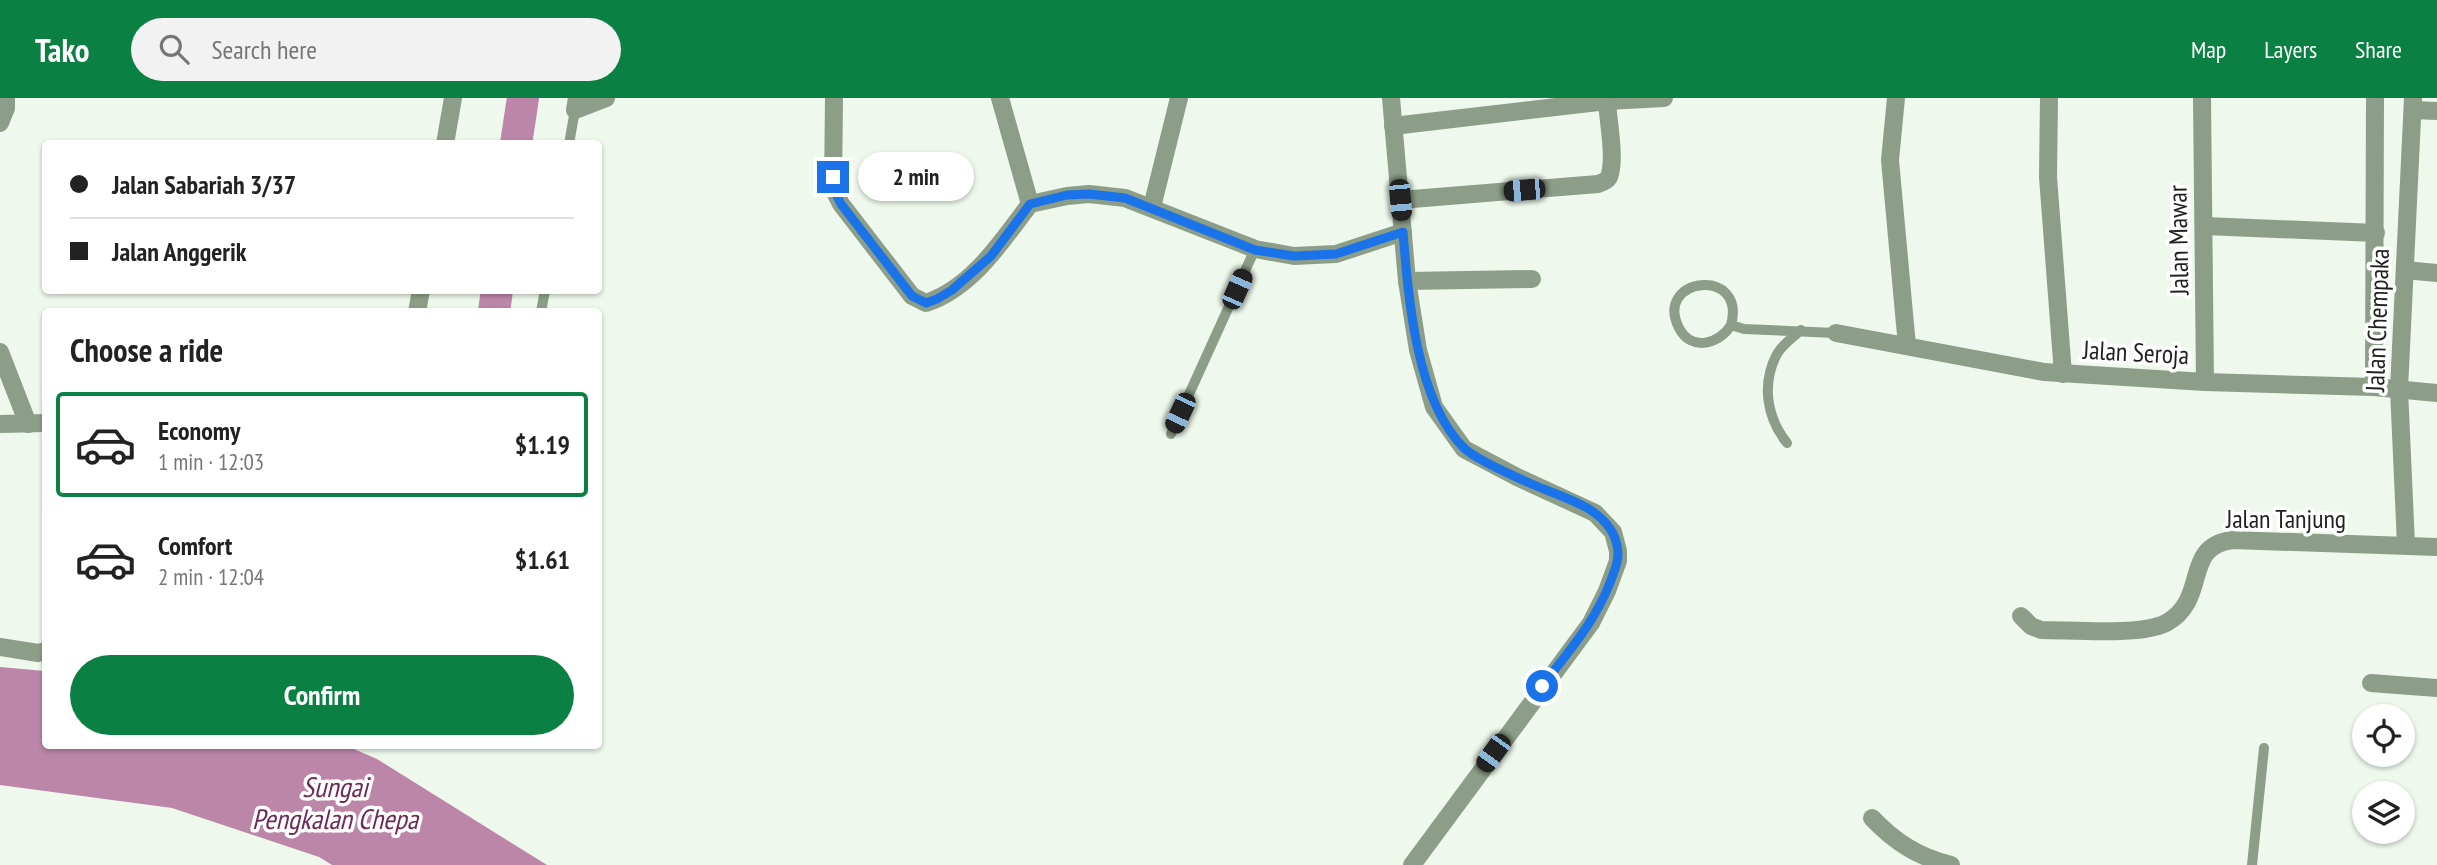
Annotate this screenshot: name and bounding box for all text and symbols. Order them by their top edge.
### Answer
search box [131,18,621,81]
text: Tako [35,28,89,71]
icon: search [155,30,193,68]
text: Search here [211,33,317,66]
text: Map [2191,34,2226,65]
text: Layers [2264,34,2317,65]
text: Share [2355,34,2402,65]
callout: 2 min [858,153,973,202]
route end [817,161,849,193]
text: 2 min [893,162,939,191]
text: Jalan Sabariah 3/37 [112,168,296,201]
car [1388,178,1413,222]
car [1503,178,1546,202]
street label: Jalan Mawar [2161,185,2195,296]
text: Jalan Anggerik [112,235,246,268]
street label: Jalan Chempaka [2358,248,2396,393]
car [1219,266,1256,312]
text: Choose a ride [70,329,223,371]
street label: Jalan Seroja [2081,333,2190,371]
car [1162,390,1199,436]
icon: car [74,413,137,476]
text: Economy [158,414,240,447]
text: $1.19 [515,428,570,461]
text: 1 min · 12:03 [158,447,264,476]
street label: Jalan Tanjung [2225,502,2346,535]
icon: car [74,528,137,591]
text: Comfort [158,529,232,562]
text: $1.61 [515,543,570,576]
text: 2 min · 12:04 [158,562,264,591]
button: Confirm [70,655,574,735]
route start [1526,670,1558,702]
map controls [2352,704,2415,844]
button: locate [2352,704,2415,767]
car [1473,730,1514,776]
water label: Sungai Pengkalan Chepa [252,768,420,837]
button: layers [2352,781,2415,844]

